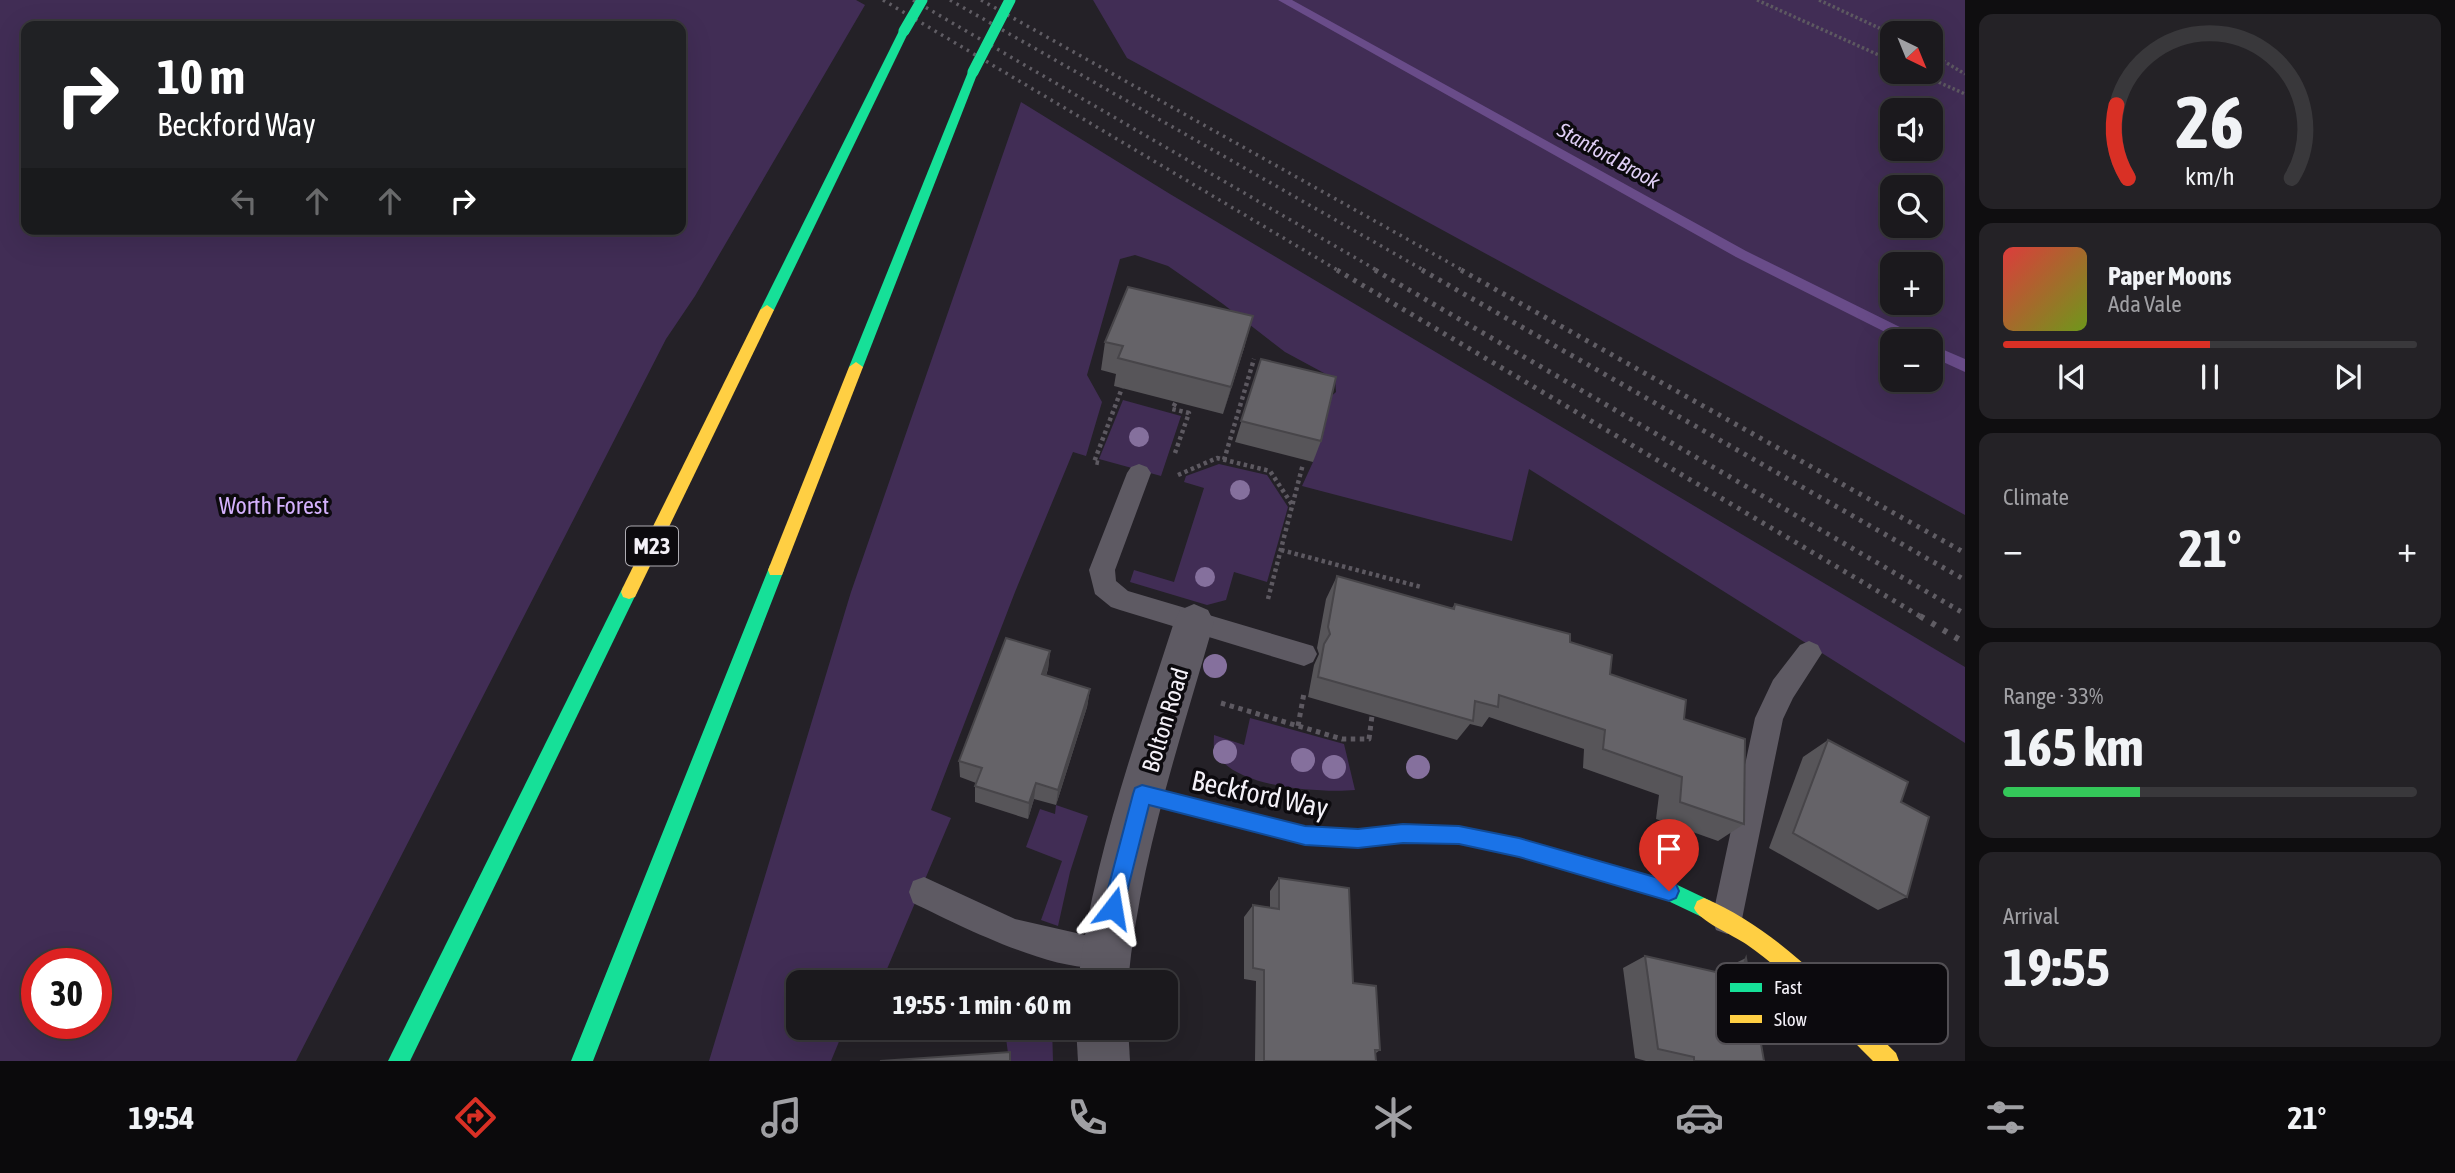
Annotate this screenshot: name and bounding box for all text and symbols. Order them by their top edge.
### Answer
north arrow [1880,21,1942,84]
map controls [1880,21,1943,392]
text: 10 m [157,48,245,104]
icon: right [42,49,133,140]
text: 26 [2176,80,2244,163]
button: sound [1880,98,1943,161]
text: Beckford Way [157,106,316,143]
water label: Stanford Brook [1553,117,1665,193]
text: km/h [2185,162,2235,190]
button: search [1880,175,1943,238]
icon: left [225,182,263,220]
icon: ahead [298,182,336,220]
icon: ahead [371,182,409,220]
icon: right [444,182,482,220]
button: + [1880,252,1943,315]
text: Paper Moons [2108,261,2231,291]
text: Ada Vale [2108,291,2182,317]
button: − [1880,329,1943,392]
icon: previous [2053,358,2091,396]
icon: pause [2191,358,2229,396]
icon: next [2329,358,2367,396]
text: Climate [2003,484,2069,510]
park label: Worth Forest [219,492,329,519]
text: 21° [2178,518,2242,578]
road number: M23 [626,526,678,566]
text: − [2003,527,2023,570]
text: + [2397,527,2417,570]
street label: Bolton Road [1136,665,1194,775]
text: Range · 33% [2003,683,2103,709]
text: 165 km [2003,717,2144,777]
street label: Beckford Way [1189,764,1331,824]
pin [1639,819,1699,891]
icon: arrive [1650,830,1688,868]
position arrow [1076,871,1150,945]
text: Arrival [2003,903,2059,929]
text: 19:55 [2003,937,2110,997]
speed limit sign: 30 [21,948,112,1039]
legend [1716,963,1948,1044]
text: Fast [1774,976,1802,998]
text: 19:55 · 1 min · 60 m [893,990,1071,1020]
text: Slow [1774,1008,1808,1030]
icon: directions [451,1093,500,1142]
icon: music [757,1093,806,1142]
icon: phone [1063,1093,1112,1142]
icon: climate [1369,1093,1418,1142]
icon: car [1675,1093,1724,1142]
icon: filters [1981,1093,2030,1142]
text: 19:54 [129,1099,194,1136]
text: 21° [2287,1099,2326,1136]

